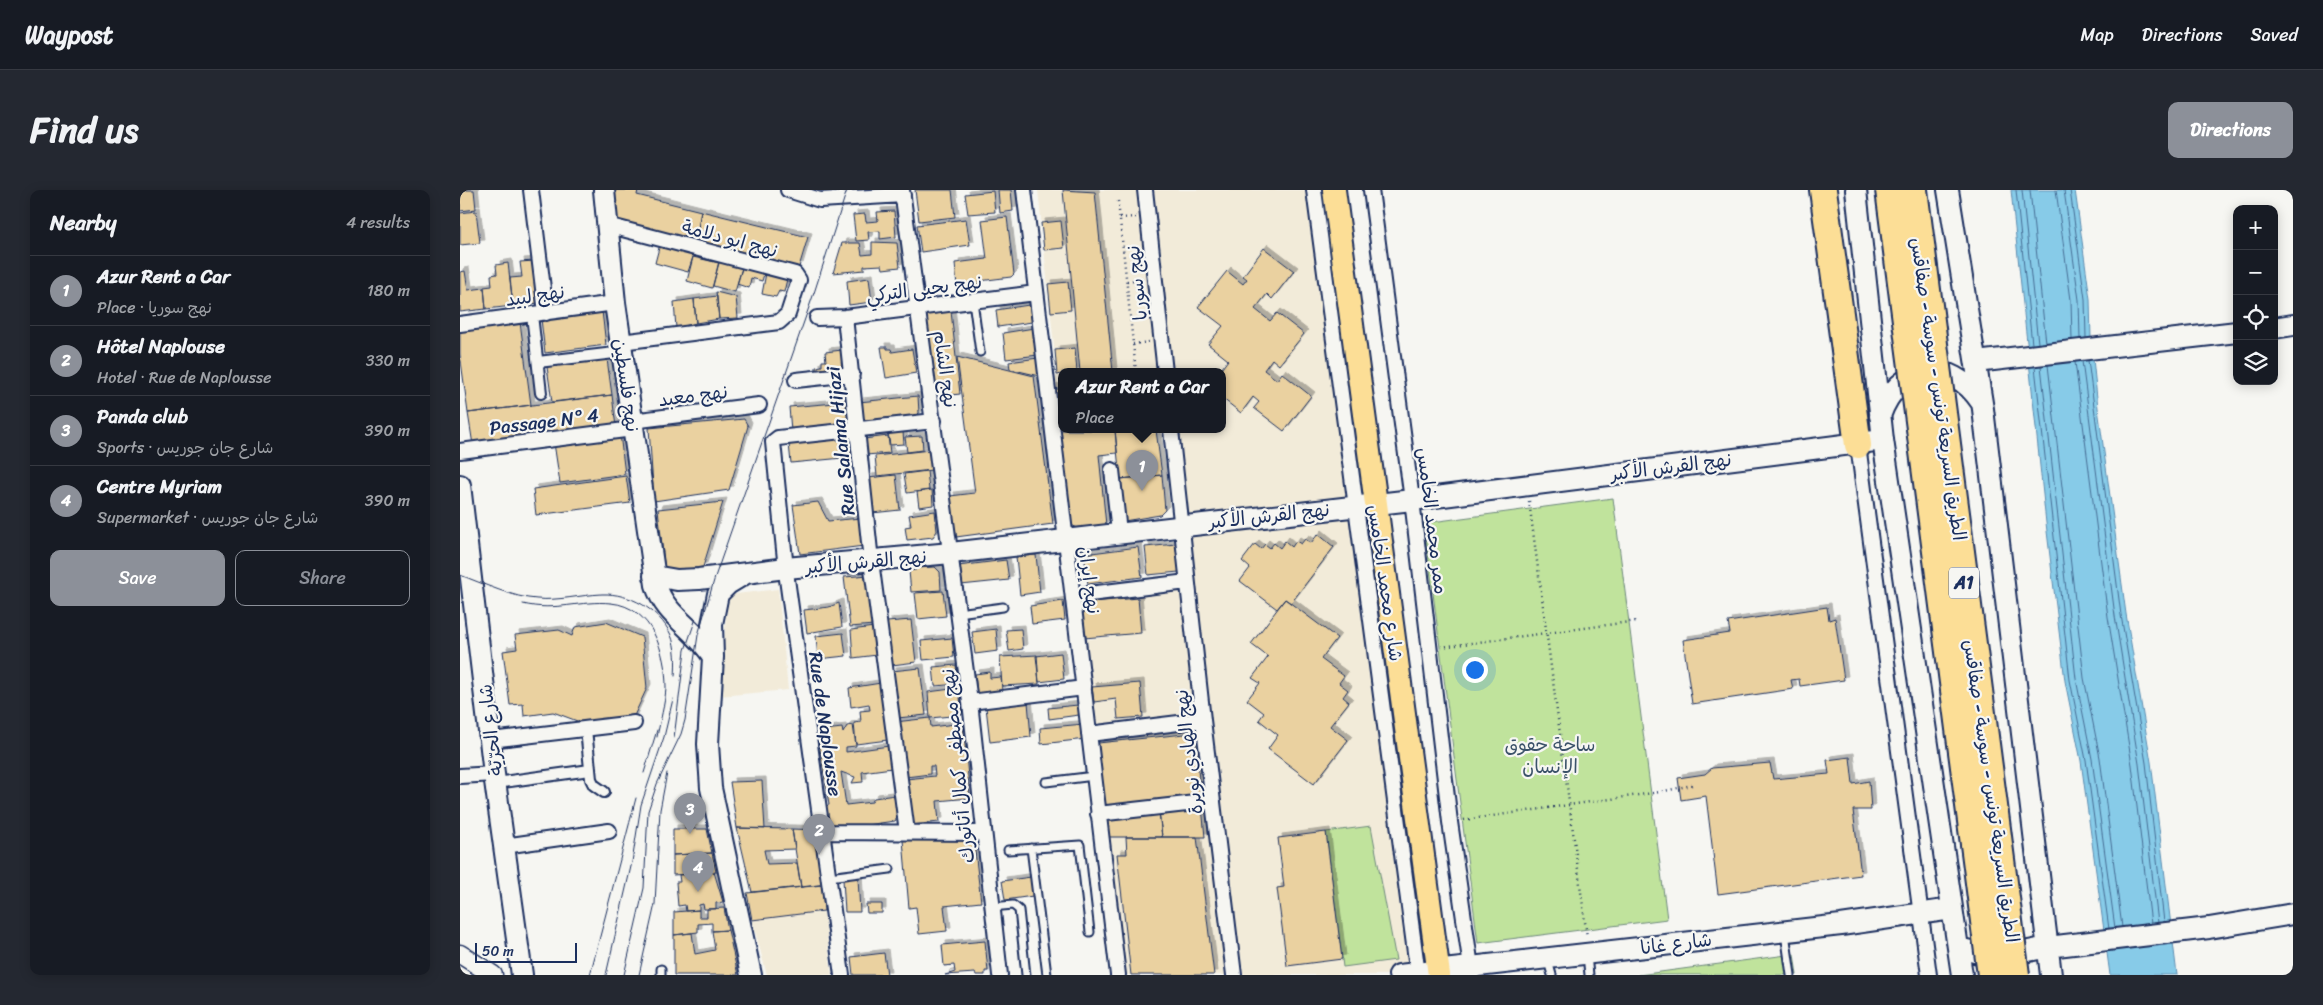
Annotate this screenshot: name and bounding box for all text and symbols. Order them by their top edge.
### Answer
text: Waypost [25,14,113,56]
text: Map [2081,19,2114,51]
text: Directions [2142,19,2223,51]
text: Saved [2251,19,2298,51]
text: Find us [30,99,138,161]
button: Directions [2168,102,2293,158]
text: Nearby [50,204,116,242]
map controls [2233,205,2278,385]
button: + [2233,205,2278,250]
text: 4 results [346,208,410,237]
street label: نهج ابو دلامة [678,210,782,267]
street label: الطريق السريعة تونس - سوسة - صفاقس [1901,235,1976,543]
street label: نهج سوريا [1116,244,1157,322]
button: − [2233,250,2278,295]
text: Azur Rent a Car [97,260,230,293]
street label: نهج يحيى التركي [864,265,984,312]
street label: نهج لبيد [503,275,567,316]
text: 1 [63,276,69,305]
text: 180 m [367,276,410,305]
text: Place · نهج سوريا [97,293,212,322]
button: locate [2233,295,2278,340]
street label: نهج الشام [924,328,967,410]
text: Hôtel Naplouse [97,330,225,363]
street label: نهج فلسطين [604,336,649,434]
button: layers [2233,340,2278,385]
text: 2 [61,346,71,375]
text: 330 m [366,346,410,375]
text: Hotel · Rue de Naplousse [97,363,272,392]
street label: Rue Salama Hijazi [816,364,865,517]
popup [1058,368,1226,433]
text: Azur Rent a Car [1076,370,1208,403]
street label: نهج معبد [656,375,730,416]
street label: Passage N° 4 [488,398,601,445]
text: Panda club [97,400,188,433]
text: Place [1076,403,1114,432]
text: 3 [62,416,70,445]
text: 390 m [365,416,410,445]
text: Sports · شارع جان جوريس [97,433,274,462]
street label: نهج القرش الأكبر [1607,443,1734,491]
street label: ممر محمد الخامس [1407,446,1458,596]
pin: 1 [1126,450,1158,491]
text: Centre Myriam [97,470,222,503]
text: 4 [61,486,71,515]
text: 390 m [365,486,410,515]
street label: نهج القرش الأكبر [1205,493,1331,538]
text: Supermarket · شارع جان جوريس [97,503,318,532]
street label: شارع محمد الخامس [1358,503,1413,664]
street label: نهج القرش الأكبر [802,540,928,583]
street label: نهج إيران [1068,544,1111,616]
button: Save [50,550,225,606]
button: Share [235,550,410,606]
road number: A1 [1949,568,1979,598]
street label: الطريق السريعة تونس - سوسة - صفاقس [1954,637,2029,945]
street label: Rue de Naplousse [799,650,852,799]
your location [1462,657,1488,683]
street label: نهج مصطفى كمال أتاتورك [931,667,984,865]
street label: شارع الحرّيّة [468,682,513,778]
street label: نهج الهادي نويرة [1164,687,1213,816]
park label: ساحة حقوق الإنسان [1505,728,1595,783]
pin: 3 [674,793,706,834]
pin: 2 [803,814,835,855]
pin: 4 [682,851,714,892]
street label: شارع غانا [1638,923,1714,964]
text: 50 m [482,939,514,964]
scale bar [475,940,578,963]

